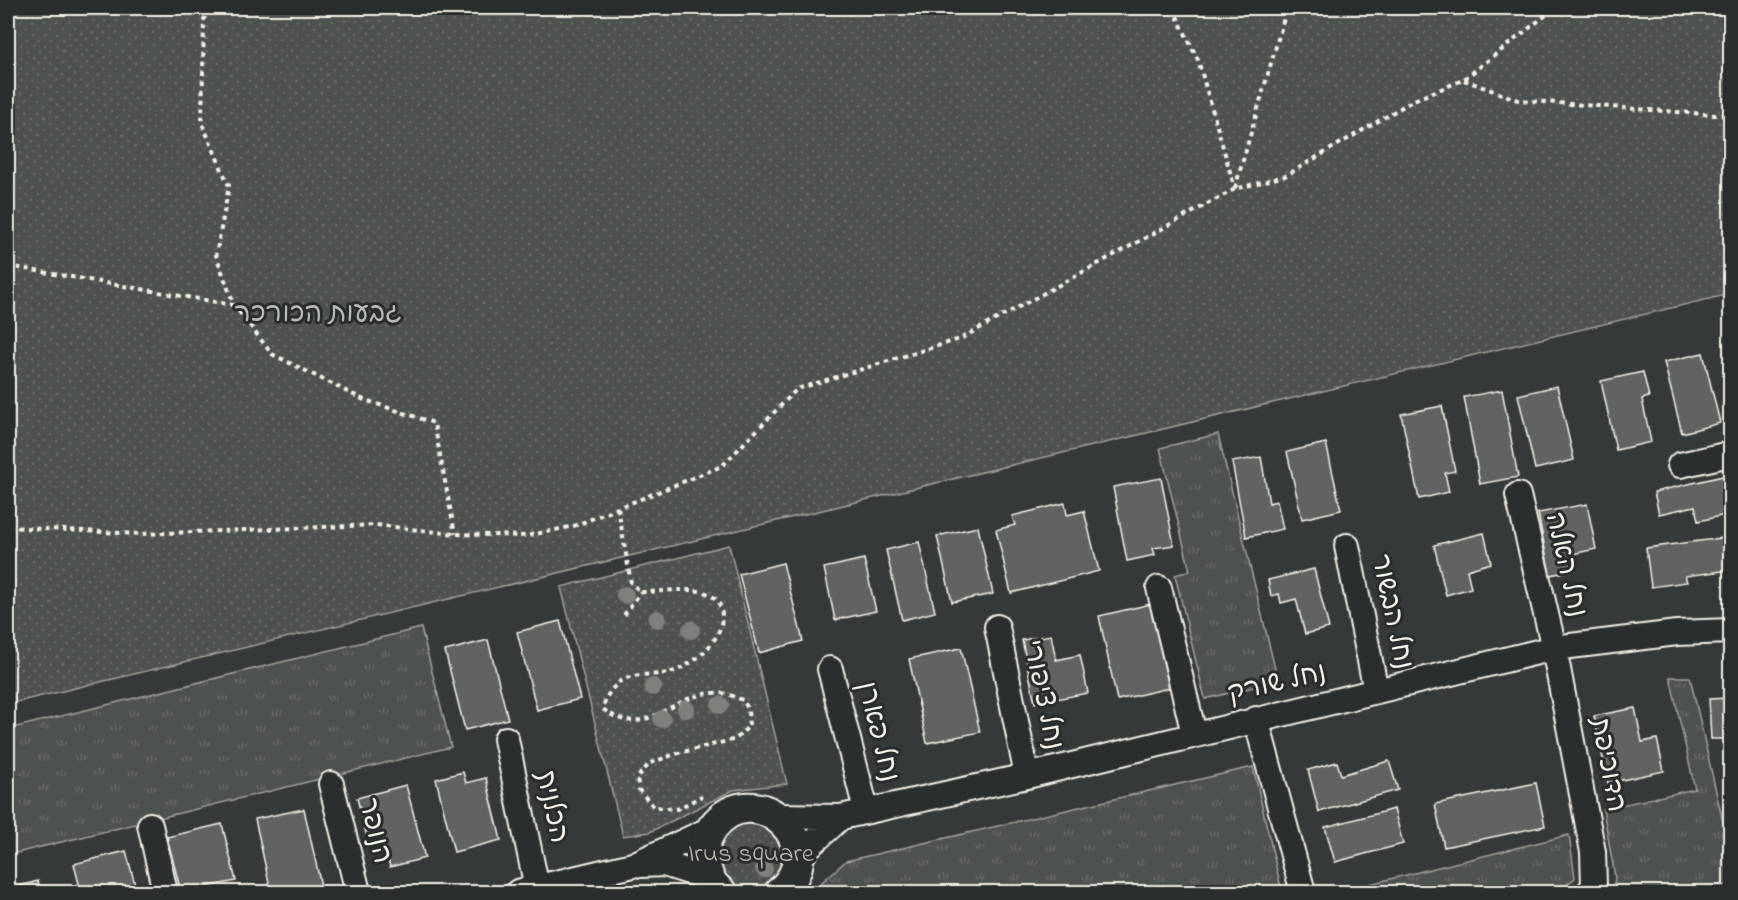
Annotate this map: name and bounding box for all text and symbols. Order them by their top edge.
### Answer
park label: גבעות הכורכר [234,295,402,334]
street label: נחל האלה [1534,509,1596,621]
street label: נחל הבשור [1360,551,1422,673]
street label: נחל ציפורי [1011,636,1073,754]
street label: נחל שורק [1224,654,1330,714]
street label: נחל פארן [846,678,908,786]
street label: הדוכיפת [1578,712,1635,816]
street label: הכלנית [524,767,578,847]
street label: הנופר [347,794,401,868]
park label: Irus square [688,835,815,874]

